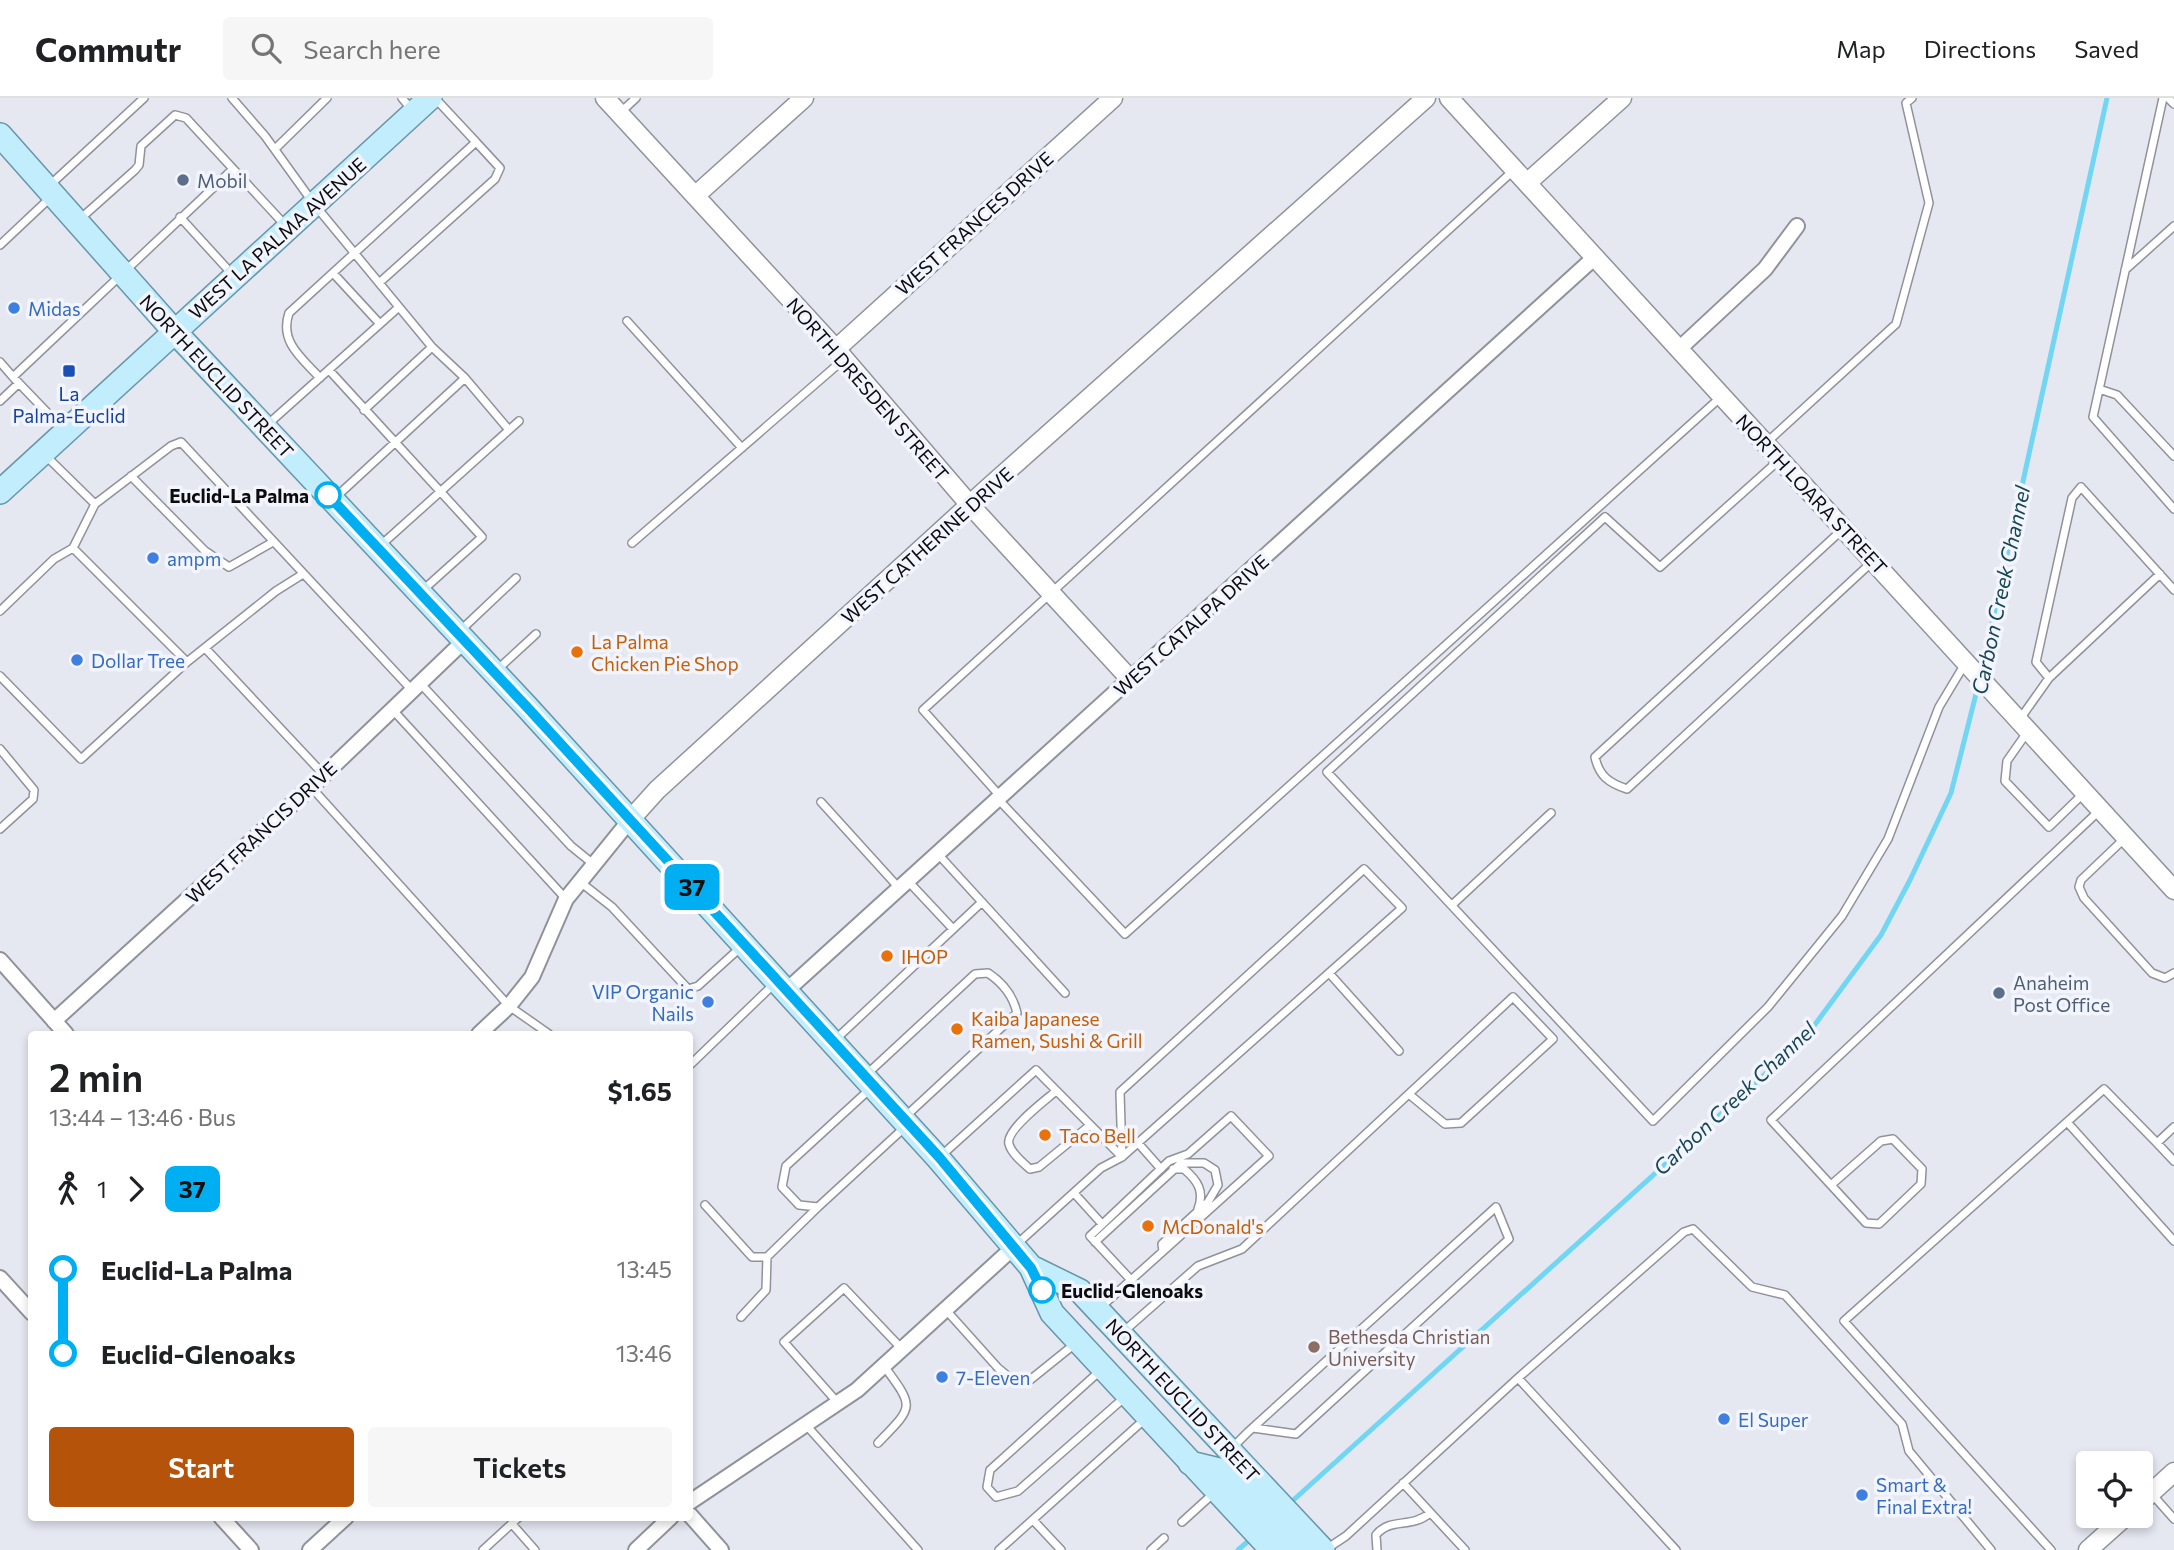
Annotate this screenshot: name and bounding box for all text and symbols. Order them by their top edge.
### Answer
search box [223,17,713,80]
text: Commutr [35,28,181,69]
icon: search [247,29,285,67]
text: Search here [303,33,441,64]
text: Map [1836,34,1886,63]
text: Directions [1924,34,2036,63]
text: Saved [2074,34,2139,63]
street label: WEST FRANCES DRIVE [891,146,1057,300]
street label: WEST LA PALMA AVENUE [184,152,370,324]
place label: Mobil [197,169,247,192]
marker: Mobil [175,172,191,188]
street label: NORTH EUCLID STREET [135,290,299,462]
street label: NORTH DRESDEN STREET [782,293,954,485]
place label: Midas [28,297,81,320]
marker: Midas [6,300,22,316]
marker: La Palma-Euclid [61,363,77,379]
place label: La Palma-Euclid [12,382,126,427]
street label: NORTH LOARA STREET [1732,409,1892,579]
street label: WEST CATHERINE DRIVE [836,462,1018,628]
marker: Euclid-La Palma [315,482,341,508]
water label: Carbon Creek Channel [1966,483,2034,697]
place label: Euclid-La Palma [169,484,309,507]
place label: ampm [167,547,221,570]
street label: WEST CATALPA DRIVE [1109,549,1273,701]
marker: ampm [145,550,161,566]
place label: La Palma Chicken Pie Shop [591,630,739,675]
marker: La Palma Chicken Pie Shop [569,644,585,660]
place label: Dollar Tree [91,649,185,672]
marker: Dollar Tree [69,652,85,668]
street label: WEST FRANCIS DRIVE [181,756,341,908]
line badge: 37 [660,864,724,910]
text: 37 [679,872,705,901]
place label: IHOP [901,945,948,968]
marker: IHOP [879,948,895,964]
place label: Anaheim Post Office [2013,971,2110,1016]
place label: VIP Organic Nails [592,980,694,1025]
marker: Anaheim Post Office [1991,985,2007,1001]
marker: VIP Organic Nails [700,994,716,1010]
place label: Kaiba Japanese Ramen, Sushi & Grill [971,1007,1143,1052]
water label: Carbon Creek Channel [1648,1016,1821,1180]
marker: Kaiba Japanese Ramen, Sushi & Grill [949,1021,965,1037]
text: 2 min [49,1053,143,1100]
text: $1.65 [608,1075,672,1106]
text: 13:44 – 13:46 · Bus [49,1103,236,1131]
place label: Taco Bell [1059,1124,1136,1147]
marker: Taco Bell [1037,1127,1053,1143]
icon: walk [49,1170,87,1208]
icon: forward [117,1170,155,1208]
text: 37 [179,1174,206,1203]
text: 1 [97,1175,107,1203]
place label: McDonald's [1162,1215,1264,1238]
marker: McDonald's [1140,1218,1156,1234]
text: Euclid-La Palma [101,1254,292,1285]
text: 13:45 [617,1255,672,1283]
marker: Euclid-Glenoaks [1029,1277,1055,1303]
place label: Euclid-Glenoaks [1061,1279,1203,1302]
street label: NORTH EUCLID STREET [1101,1314,1265,1486]
place label: Bethesda Christian University [1328,1325,1491,1370]
text: Euclid-Glenoaks [101,1338,296,1369]
text: 13:46 [616,1339,672,1367]
marker: Bethesda Christian University [1306,1339,1322,1355]
place label: 7-Eleven [956,1366,1030,1389]
marker: 7-Eleven [934,1369,950,1385]
place label: El Super [1738,1408,1809,1431]
marker: El Super [1716,1411,1732,1427]
button: Start [49,1427,354,1507]
button: Tickets [368,1427,672,1507]
map controls [2076,1451,2153,1528]
button: locate [2076,1451,2153,1528]
place label: Smart & Final Extra! [1876,1473,1972,1518]
marker: Smart & Final Extra! [1854,1487,1870,1503]

